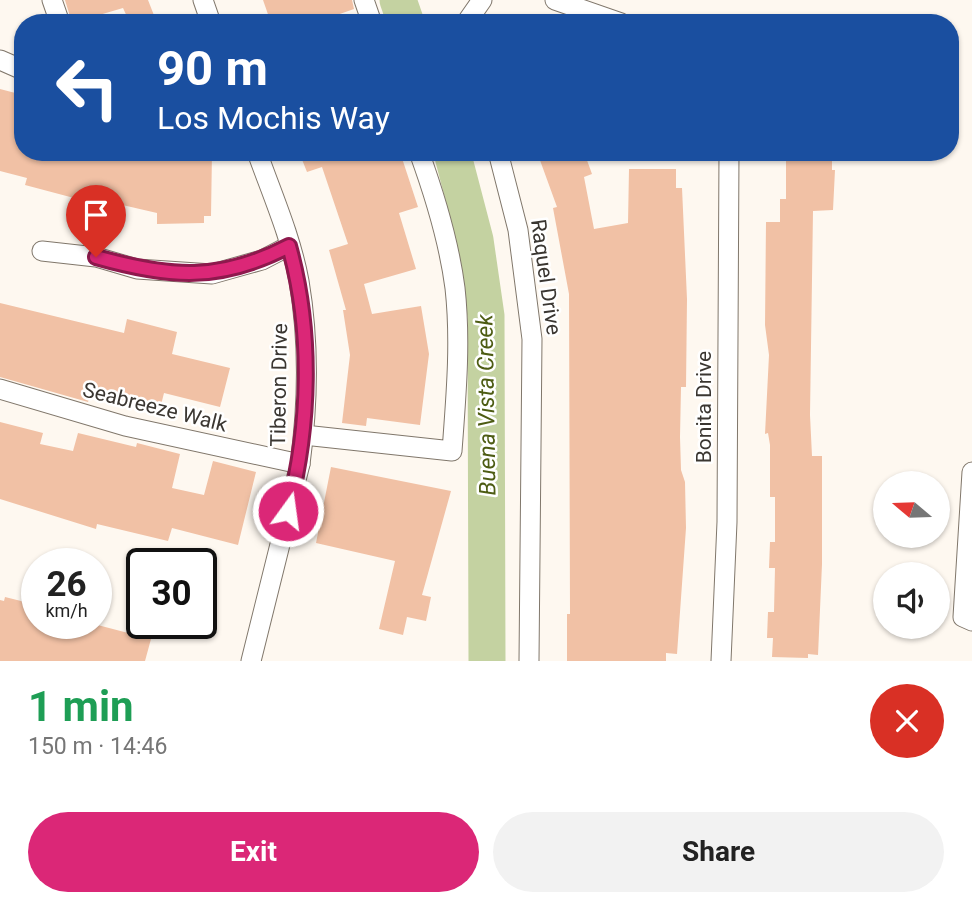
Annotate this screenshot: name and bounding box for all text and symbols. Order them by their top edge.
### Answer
text: 90 m [157,40,268,97]
icon: left [42,42,133,133]
text: Los Mochis Way [157,99,390,137]
pin [66,185,126,257]
icon: arrive [77,196,115,234]
street label: Raquel Drive [526,218,566,336]
water label: Buena Vista Creek [471,313,502,496]
street label: Tiberon Drive [266,323,292,447]
street label: Bonita Drive [692,351,716,463]
street label: Seabreeze Walk [80,377,230,437]
north arrow [873,471,950,548]
map controls [873,471,950,639]
position arrow [251,474,325,548]
speed limit sign: 30 [126,548,217,639]
button: sound [873,562,950,639]
text: 26 [46,564,87,605]
text: km/h [45,600,88,621]
text: 1 min [28,682,134,731]
button: close [870,684,944,758]
text: 150 m · 14:46 [28,733,167,760]
button: Exit [28,812,479,892]
button: Share [493,812,944,892]

